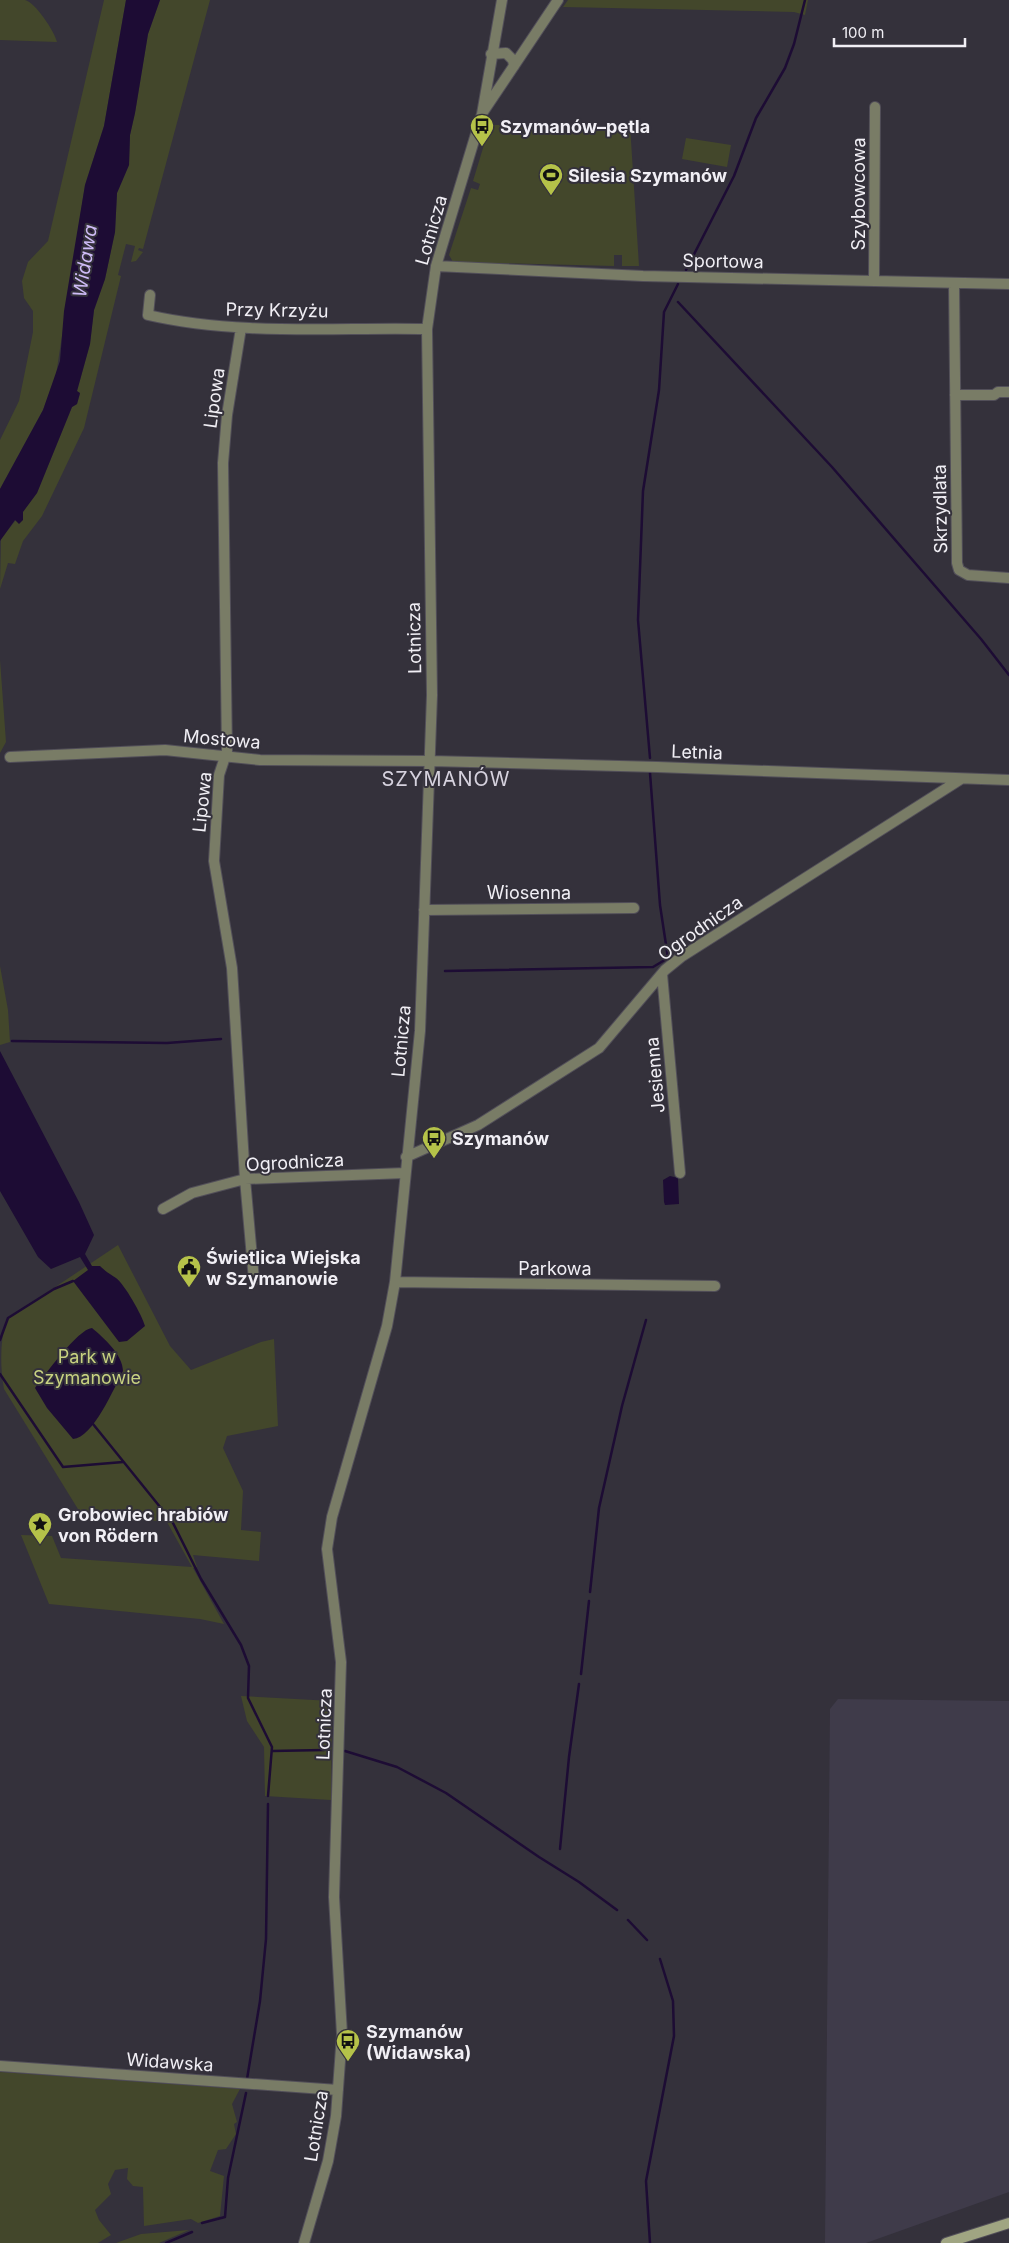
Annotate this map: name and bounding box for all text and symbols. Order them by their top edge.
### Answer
scale bar [834,15,965,47]
text: 100 m [842,23,884,42]
bus stop icon: Szymanów–pętla [469,113,495,147]
place label: Szymanów–pętla [500,116,650,137]
street label: Szybowcowa [848,137,869,251]
sports icon: Silesia Szymanów [538,162,564,196]
place label: Silesia Szymanów [568,165,728,186]
street label: Lotnicza [411,193,451,267]
water label: Widawa [68,223,102,299]
street label: Sportowa [682,250,764,272]
street label: Przy Krzyżu [225,299,329,321]
street label: Lipowa [199,366,229,430]
street label: Skrzydlata [929,464,951,554]
street label: Lotnicza [403,602,425,674]
street label: Mostowa [182,725,262,753]
street label: Letnia [671,741,723,763]
district label: SZYMANÓW [382,766,510,791]
street label: Lipowa [188,771,216,833]
street label: Wiosenna [487,882,571,903]
street label: Ogrodnicza [654,891,746,965]
street label: Lotnicza [387,1004,415,1078]
street label: Jesienna [641,1036,669,1114]
bus stop icon: Szymanów [421,1125,447,1159]
place label: Szymanów [452,1128,550,1149]
street label: Ogrodnicza [245,1149,345,1175]
place label: Świetlica Wiejska w Szymanowie [206,1247,361,1289]
public building icon: Świetlica Wiejska w Szymanowie [176,1254,202,1288]
street label: Parkowa [518,1258,592,1279]
park label: Park w Szymanowie [33,1346,141,1388]
place label: Grobowiec hrabiów von Rödern [58,1504,229,1546]
place icon: Grobowiec hrabiów von Rödern [27,1511,53,1545]
street label: Lotnicza [312,1688,336,1760]
place label: Szymanów (Widawska) [366,2021,471,2063]
bus stop icon: Szymanów (Widawska) [335,2028,361,2062]
street label: Widawska [126,2048,214,2076]
street label: Lotnicza [300,2089,332,2163]

